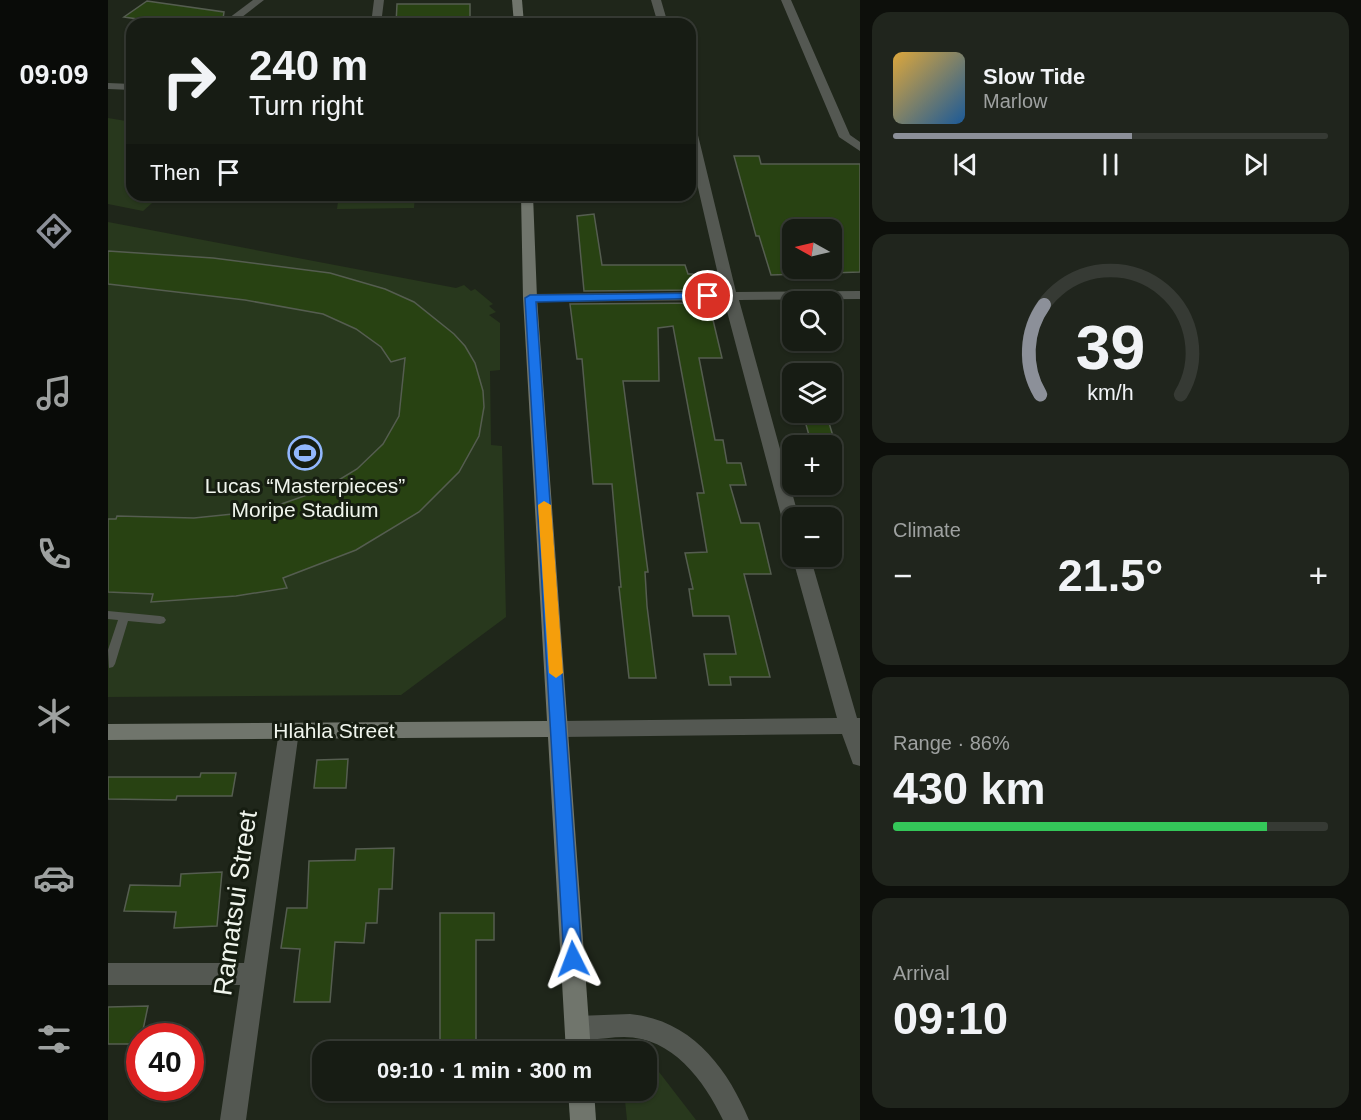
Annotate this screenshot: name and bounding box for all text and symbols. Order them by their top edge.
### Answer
icon: right [150,42,228,120]
text: 240 m [249,42,368,89]
text: 09:09 [19,60,89,90]
text: Slow Tide [983,64,1085,89]
text: Marlow [983,90,1047,112]
text: Turn right [249,91,364,121]
icon: previous [949,148,982,181]
icon: pause [1094,148,1127,181]
icon: next [1239,148,1272,181]
icon: arrive [212,156,245,189]
text: Then [150,160,200,185]
icon: directions [33,210,75,252]
north arrow [782,219,842,279]
map controls [782,219,842,567]
pin [682,270,733,321]
icon: arrive [691,279,724,312]
button: search [782,291,842,351]
text: 39 [1076,314,1145,383]
button: layers [782,363,842,423]
icon: music [33,372,75,414]
text: km/h [1087,382,1134,406]
sports icon: Lucas “Masterpieces” Moripe Stadium [287,435,323,471]
button: + [782,435,842,495]
place label: Lucas “Masterpieces” Moripe Stadium [205,474,405,521]
button: − [782,507,842,567]
text: Climate [893,519,961,541]
icon: phone [33,533,75,575]
text: 21.5° [1058,550,1163,601]
text: − [893,557,912,594]
text: + [1309,557,1328,594]
icon: climate [33,695,75,737]
street label: Hlahla Street [273,719,395,742]
text: Range · 86% [893,732,1010,754]
text: 430 km [893,763,1046,814]
street label: Ramatsui Street [207,808,263,997]
icon: car [33,857,75,899]
position arrow [541,927,605,991]
text: Arrival [893,962,950,984]
text: 09:10 [893,993,1008,1044]
icon: filters [33,1018,75,1060]
speed limit sign: 40 [126,1023,204,1101]
text: 09:10 · 1 min · 300 m [377,1058,592,1083]

